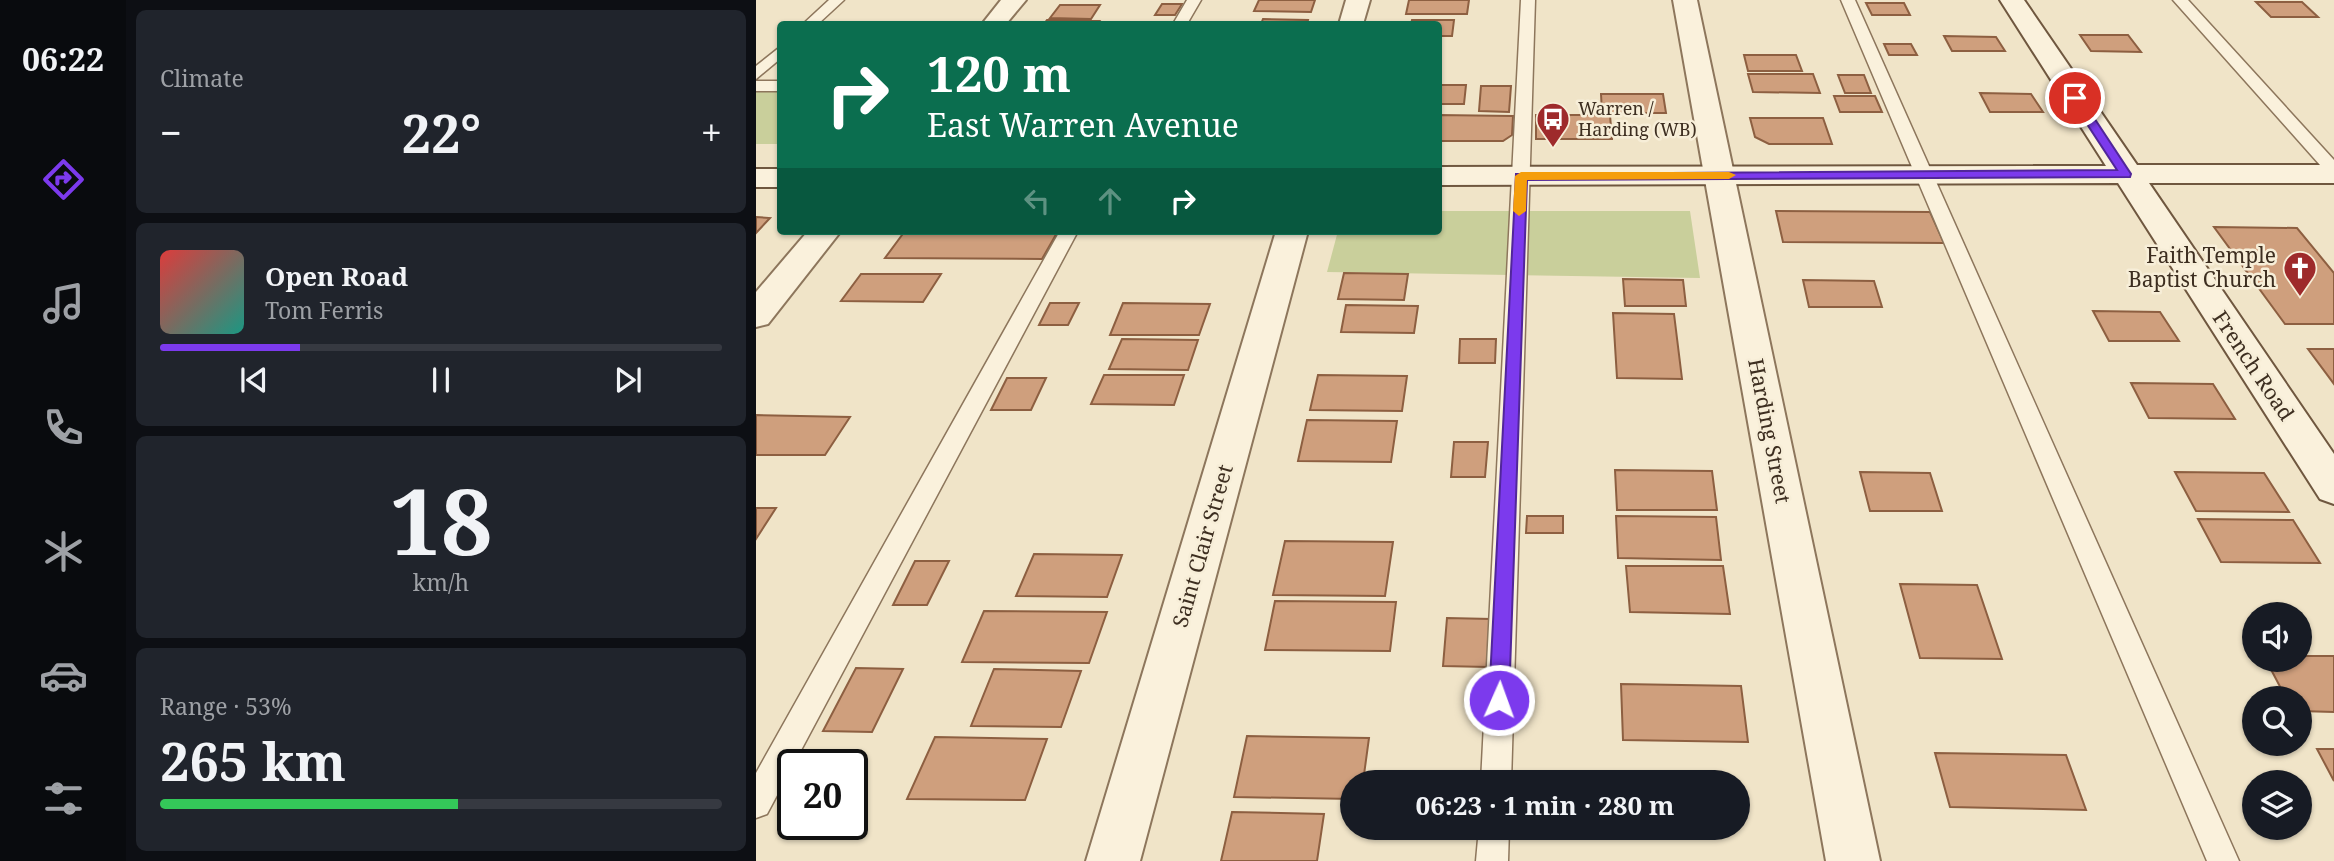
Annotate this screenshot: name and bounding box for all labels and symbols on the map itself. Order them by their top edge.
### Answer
pin [2045,68,2105,128]
place label: Warren / Harding (WB) [1578,96,1697,141]
bus stop icon: Warren / Harding (WB) [1534,100,1572,149]
place label: Faith Temple Baptist Church [2128,241,2276,293]
church icon: Faith Temple Baptist Church [2281,249,2319,298]
street label: French Road [2207,305,2301,426]
street label: Harding Street [1742,356,1798,506]
street label: Saint Clair Street [1165,461,1239,630]
position arrow [1462,663,1536,737]
speed limit sign: 20 [777,749,868,840]

